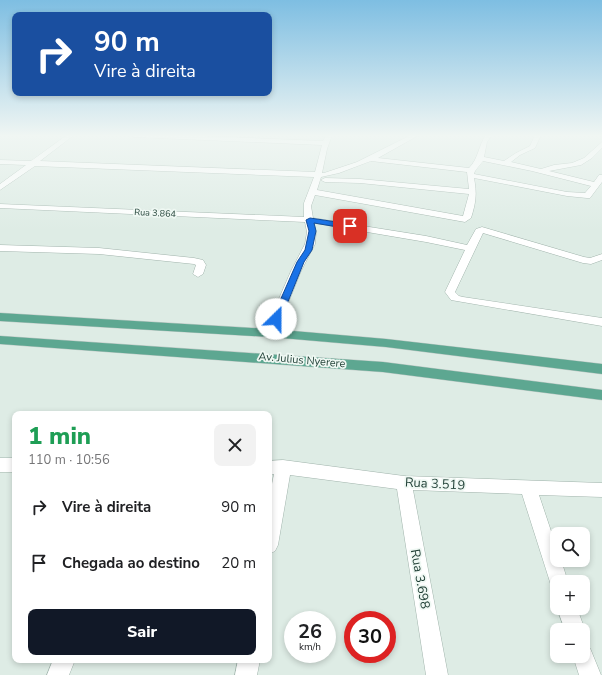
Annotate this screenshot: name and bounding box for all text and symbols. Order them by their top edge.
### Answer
text: 90 m [94,23,160,61]
icon: right [28,28,80,80]
text: Vire à direita [94,59,196,83]
street label: Rua 3.864 [134,206,177,220]
pin [333,209,367,243]
icon: arrive [339,215,361,237]
position arrow [255,298,297,340]
street label: Av. Julius Nyerere [258,349,346,371]
text: 1 min [28,420,91,452]
button: close [214,424,256,466]
text: 110 m · 10:56 [28,451,110,469]
street label: Rua 3.519 [404,473,466,495]
icon: right [28,496,50,518]
text: Vire à direita [62,497,151,517]
text: 90 m [221,497,256,517]
map controls [550,527,590,663]
button: search [550,527,590,567]
street label: Rua 3.698 [406,548,434,610]
icon: arrive [28,552,50,574]
text: Chegada ao destino [62,553,200,573]
text: 20 m [221,553,256,573]
button: + [550,575,590,615]
button: Sair [28,609,256,655]
speed limit sign: 30 [344,611,396,663]
text: 26 [298,618,322,645]
button: − [550,623,590,663]
text: km/h [299,640,321,654]

